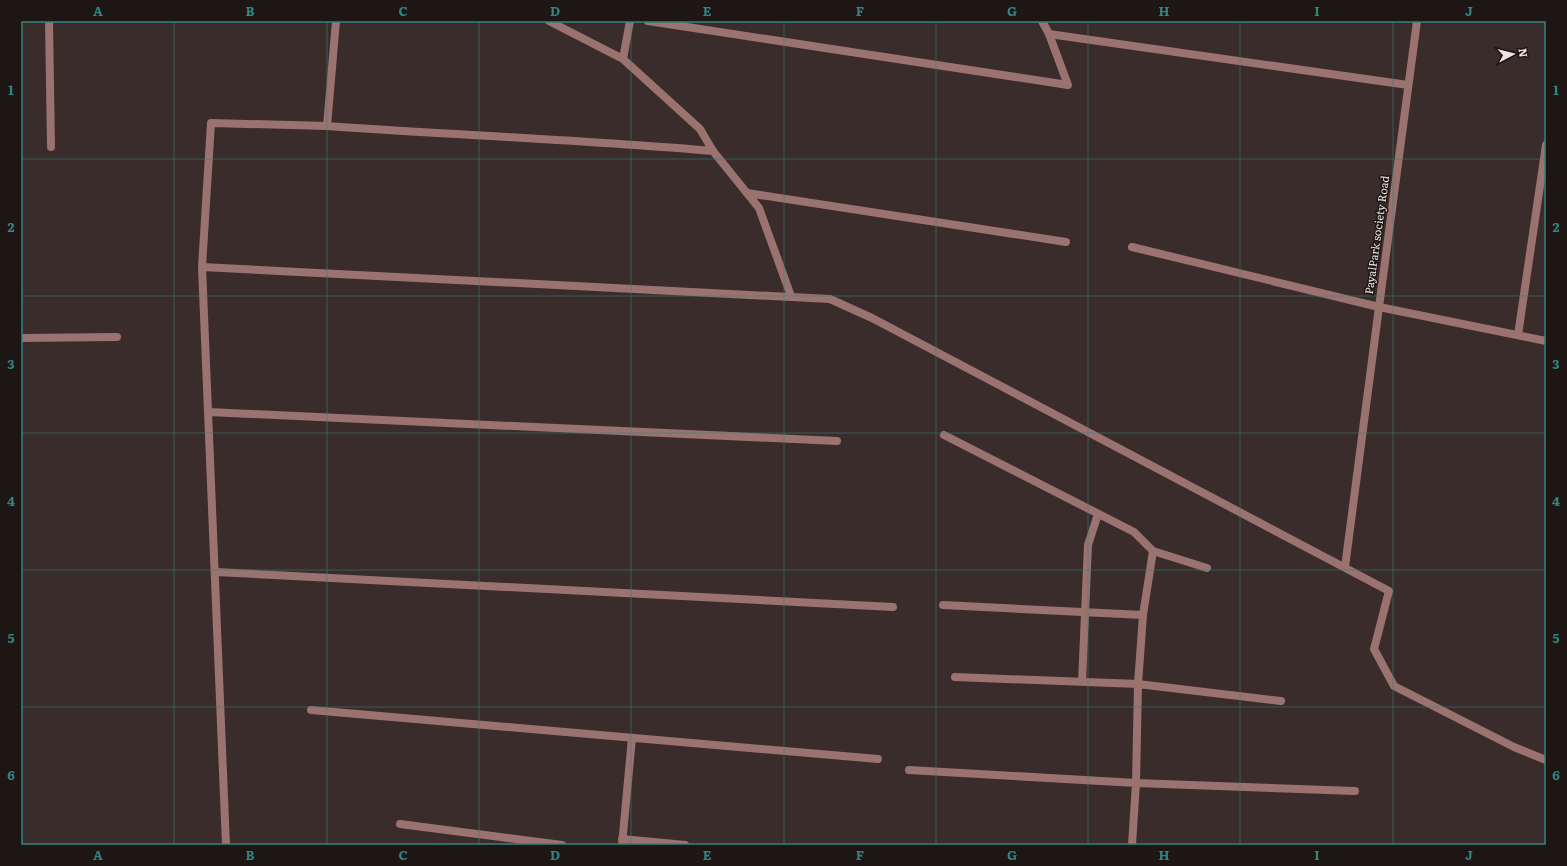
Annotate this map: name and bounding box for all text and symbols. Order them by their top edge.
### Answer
text: A [93,1,103,20]
text: B [246,1,255,20]
text: C [398,1,408,20]
text: D [550,1,560,20]
text: E [703,1,712,20]
text: F [856,1,864,20]
text: G [1007,1,1017,20]
text: H [1159,1,1170,20]
text: I [1314,1,1320,20]
text: J [1465,1,1473,20]
north arrow [1493,34,1533,74]
text: N [1515,47,1532,58]
text: 1 [8,80,14,99]
text: 1 [1553,80,1559,99]
street label: PayalPark society Road [1360,174,1392,295]
text: 2 [8,217,15,236]
text: 2 [1553,217,1560,236]
text: 3 [7,354,15,373]
text: 3 [1552,354,1560,373]
text: 4 [7,491,15,510]
text: 4 [1552,491,1560,510]
text: 5 [7,628,15,647]
text: 5 [1552,628,1560,647]
text: 6 [7,765,15,784]
text: 6 [1552,765,1560,784]
text: A [93,845,103,864]
text: B [246,845,255,864]
text: C [398,845,408,864]
text: D [550,845,560,864]
text: E [703,845,712,864]
text: F [856,845,864,864]
text: G [1007,845,1017,864]
text: H [1159,845,1170,864]
text: I [1314,845,1320,864]
text: J [1465,845,1473,864]

